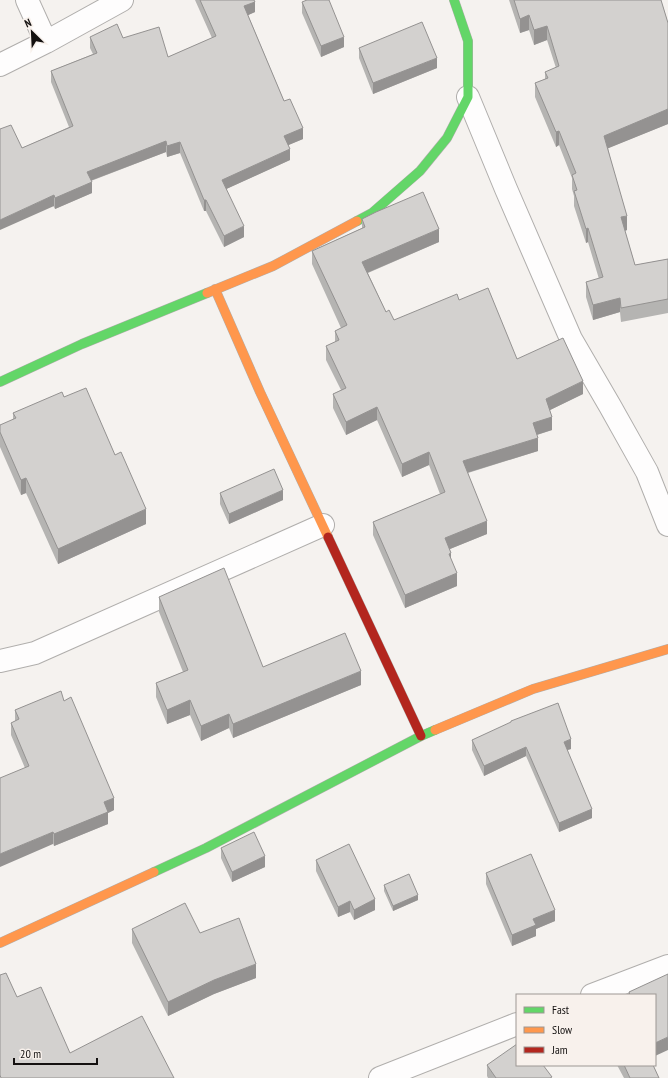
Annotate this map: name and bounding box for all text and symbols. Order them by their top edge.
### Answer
north arrow [12,12,52,52]
text: N [22,15,34,30]
legend [516,994,656,1066]
text: Fast [552,1002,570,1017]
text: Slow [552,1022,573,1037]
scale bar [14,1040,97,1066]
text: Jam [551,1042,568,1057]
text: 20 m [20,1046,41,1061]

